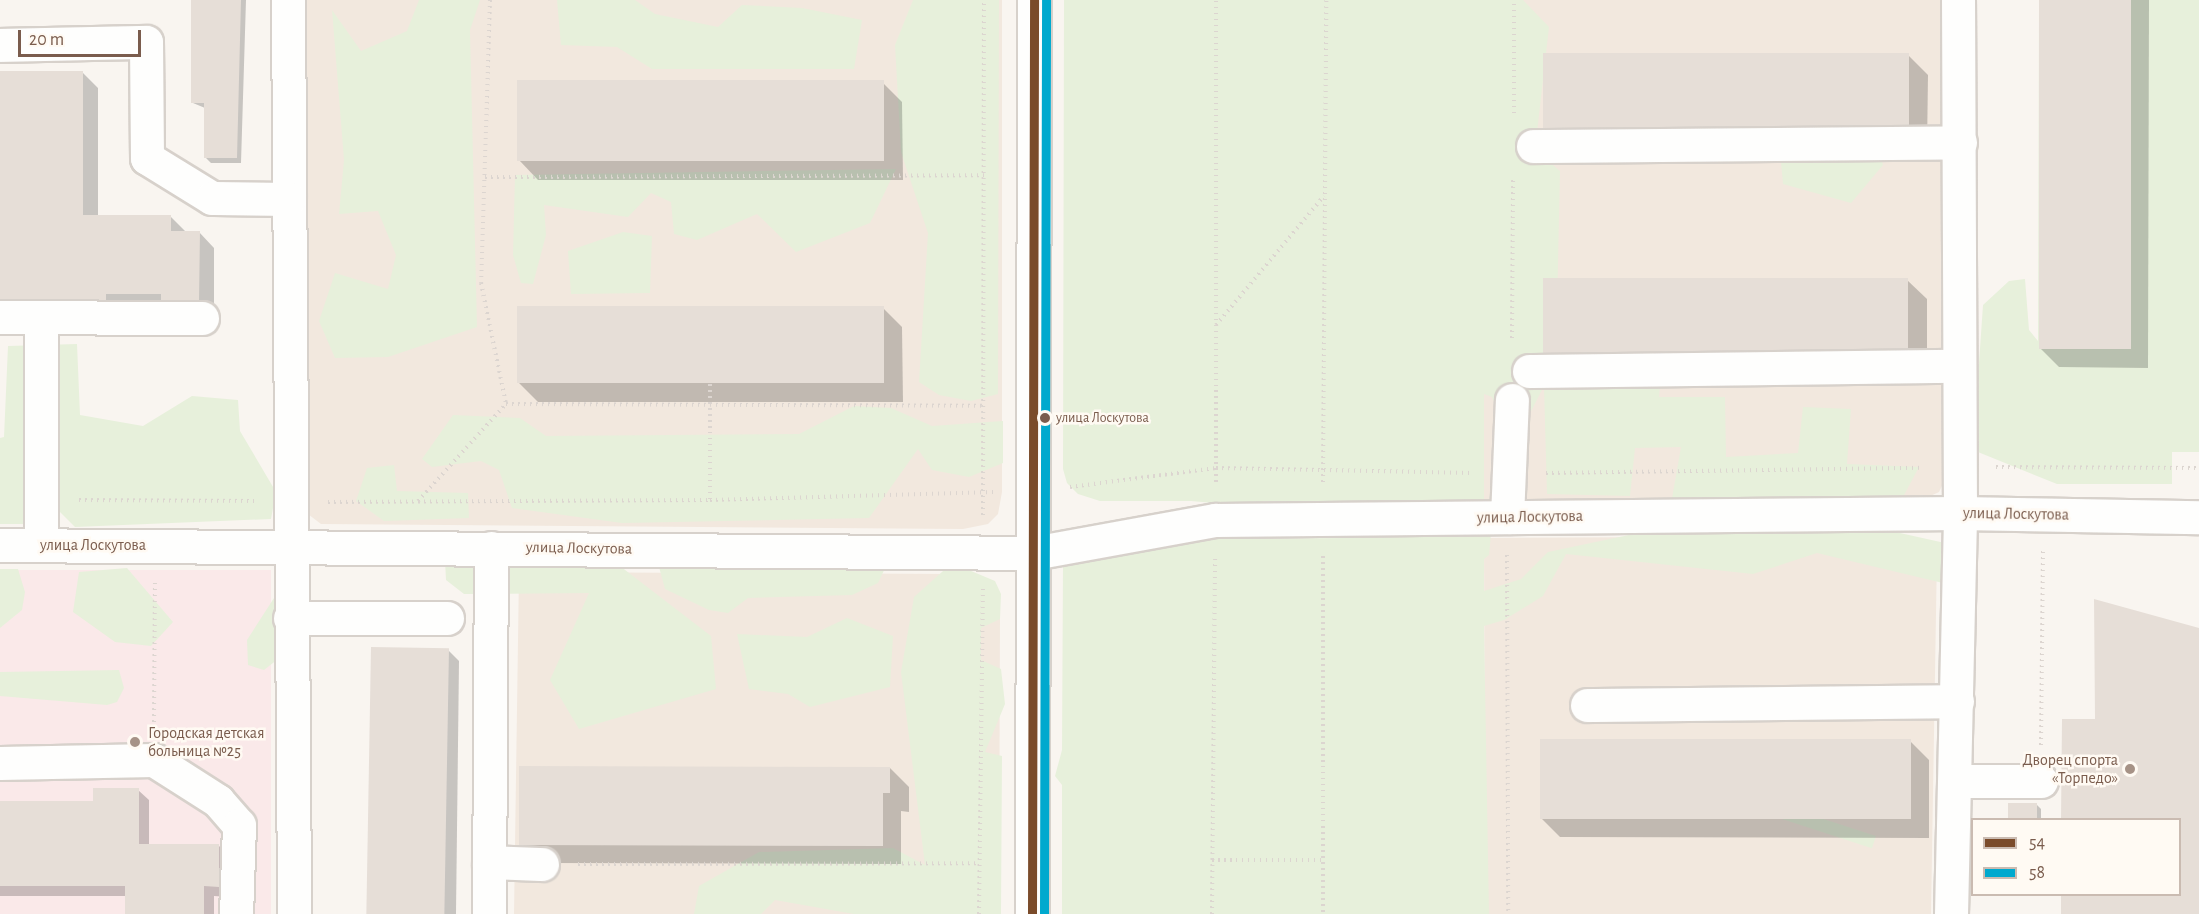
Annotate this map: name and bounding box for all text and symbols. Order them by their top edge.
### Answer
scale bar [21,18,144,56]
text: 20 m [29,31,64,49]
place label: улица Лоскутова [1056,410,1149,426]
marker: улица Лоскутова [1039,412,1051,424]
street label: улица Лоскутова [1963,503,2069,525]
street label: улица Лоскутова [1477,506,1583,528]
street label: улица Лоскутова [40,535,146,555]
street label: улица Лоскутова [526,537,632,559]
place label: Городская детская больница №25 [148,723,264,761]
marker: Городская детская больница №25 [126,733,144,751]
place label: Дворец спорта «Торпедо» [2022,750,2118,788]
marker: Дворец спорта «Торпедо» [2123,762,2137,776]
legend [1971,818,2181,896]
text: 54 [2029,834,2045,852]
text: 58 [2029,864,2045,882]

